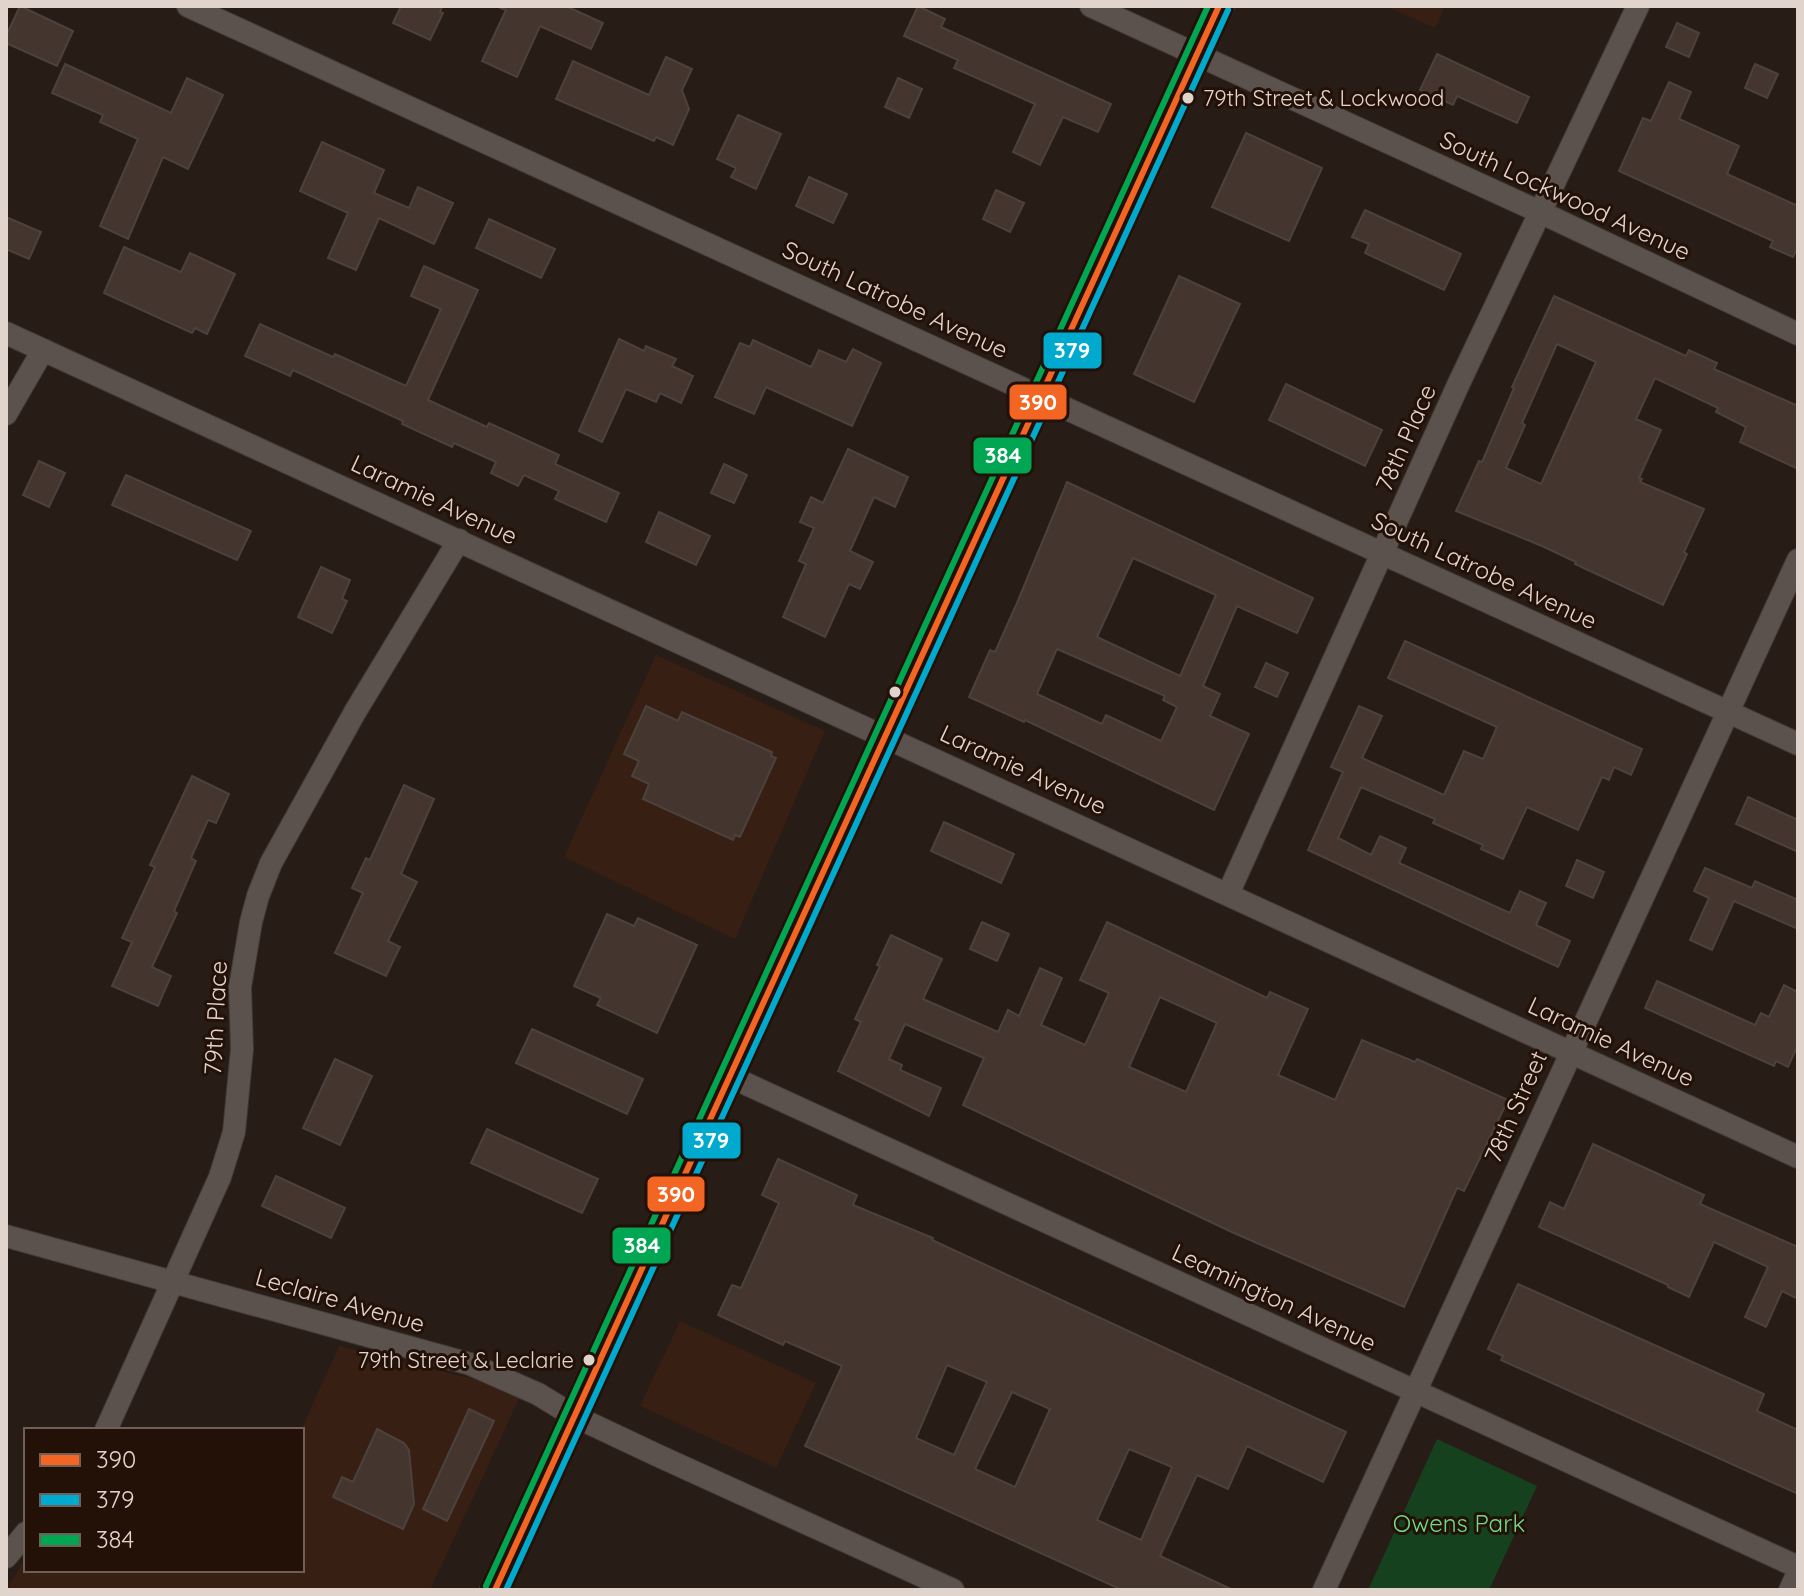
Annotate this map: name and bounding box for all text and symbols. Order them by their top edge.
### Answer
place label: 79th Street & Lockwood [1203,84,1444,112]
marker: 79th Street & Lockwood [1180,90,1196,106]
street label: South Lockwood Avenue [1435,124,1695,266]
street label: South Latrobe Avenue [778,234,1013,365]
line badge: 379 [1042,331,1103,370]
text: 379 [1054,336,1090,364]
street label: 78th Place [1368,379,1442,496]
line badge: 390 [1008,383,1068,421]
text: 390 [1019,388,1057,416]
line badge: 384 [972,436,1033,475]
text: 384 [985,441,1021,469]
street label: Laramie Avenue [347,447,522,551]
street label: South Latrobe Avenue [1367,505,1602,636]
unlabelled marker [887,684,903,700]
street label: Laramie Avenue [936,717,1111,821]
street label: 79th Place [197,960,233,1076]
street label: Laramie Avenue [1524,989,1699,1093]
street label: 78th Street [1477,1046,1553,1167]
line badge: 379 [681,1121,742,1160]
text: 379 [693,1126,729,1154]
line badge: 390 [646,1175,706,1213]
text: 390 [657,1180,695,1208]
line badge: 384 [611,1226,672,1265]
text: 384 [624,1231,660,1259]
street label: Leamington Avenue [1168,1237,1381,1358]
street label: Leclaire Avenue [252,1262,428,1339]
place label: 79th Street & Leclarie [358,1346,574,1374]
marker: 79th Street & Leclarie [581,1352,597,1368]
legend [24,1428,304,1572]
text: 390 [96,1444,136,1474]
text: 379 [96,1484,134,1514]
park label: Owens Park [1393,1508,1525,1538]
text: 384 [96,1524,134,1554]

